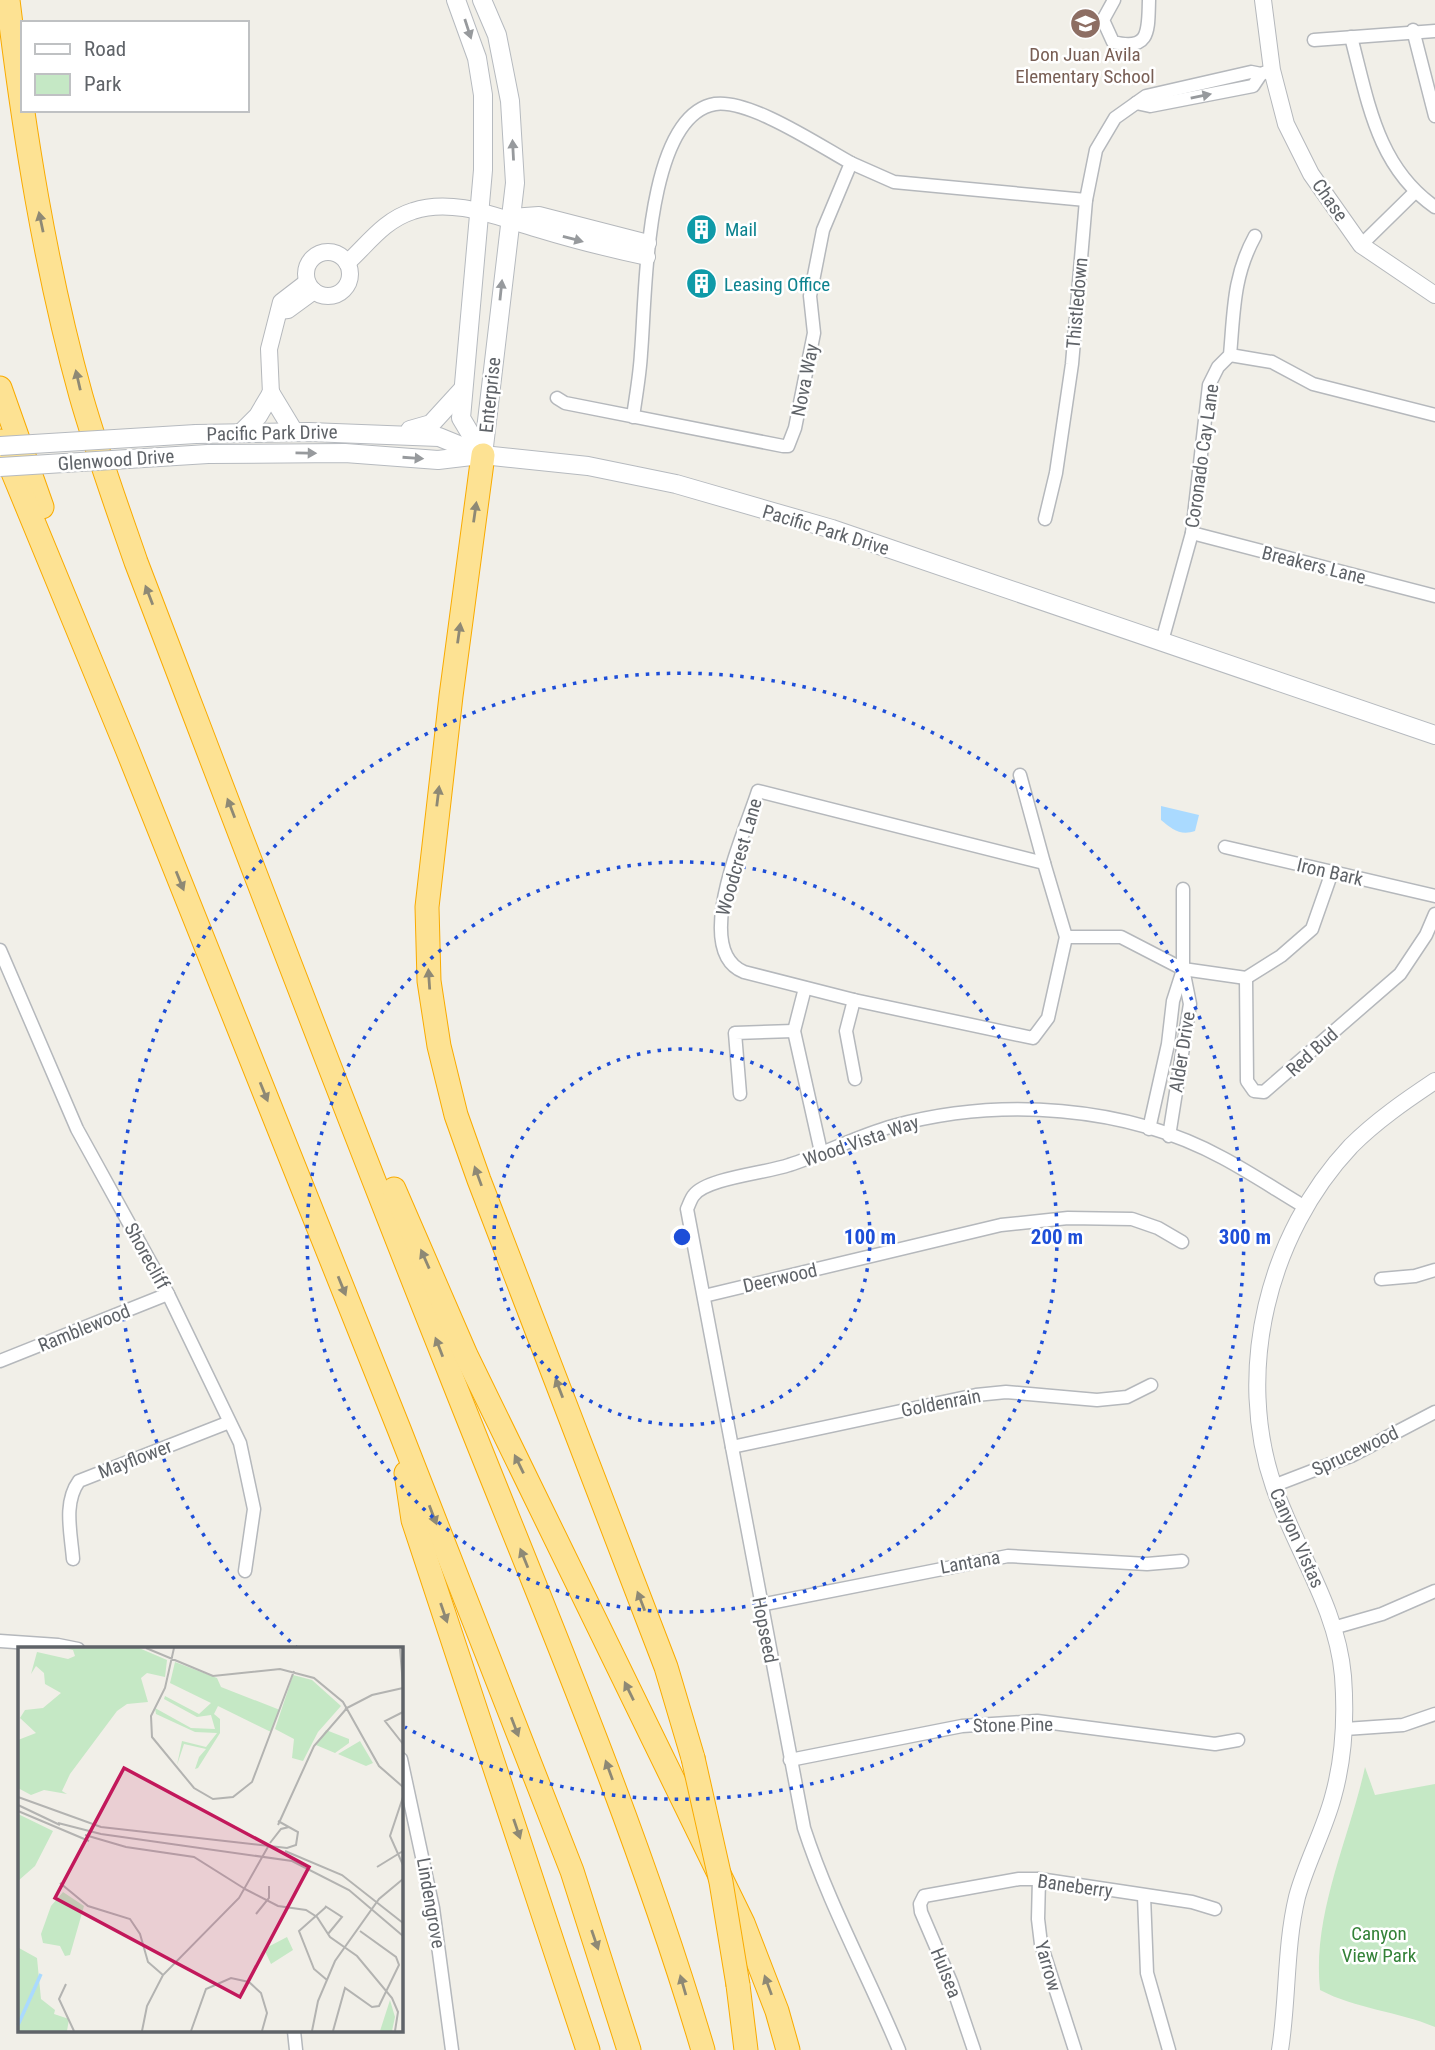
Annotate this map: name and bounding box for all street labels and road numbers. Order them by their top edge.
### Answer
street label: Chase [1307,174,1353,226]
street label: Thistledown [1062,256,1092,350]
street label: Nova Way [787,342,823,418]
street label: Enterprise [475,356,505,434]
street label: Coronado Cay Lane [1180,382,1224,530]
street label: Pacific Park Drive [206,420,338,446]
street label: Glenwood Drive [57,444,175,476]
street label: Pacific Park Drive [760,500,892,560]
street label: Breakers Lane [1260,541,1368,589]
street label: Woodcrest Lane [711,796,767,918]
street label: Iron Bark [1295,853,1366,891]
street label: Alder Drive [1164,1010,1200,1094]
street label: Red Bud [1281,1023,1343,1081]
street label: Wood Vista Way [800,1110,922,1172]
street label: Shorecliff [119,1219,175,1293]
street label: Deerwood [741,1258,819,1298]
street label: Ramblewood [35,1299,133,1357]
street label: Goldenrain [899,1384,983,1422]
street label: Sprucewood [1308,1421,1402,1481]
street label: Mayflower [95,1434,175,1484]
street label: Canyon Vistas [1265,1484,1329,1592]
street label: Lantana [938,1545,1002,1579]
street label: Hopseed [747,1595,783,1665]
street label: Stone Pine [973,1713,1053,1737]
street label: Lindengrove [412,1856,450,1950]
street label: Baneberry [1036,1869,1114,1903]
street label: Yarrow [1030,1938,1066,1994]
street label: Hulsea [926,1945,966,2001]

